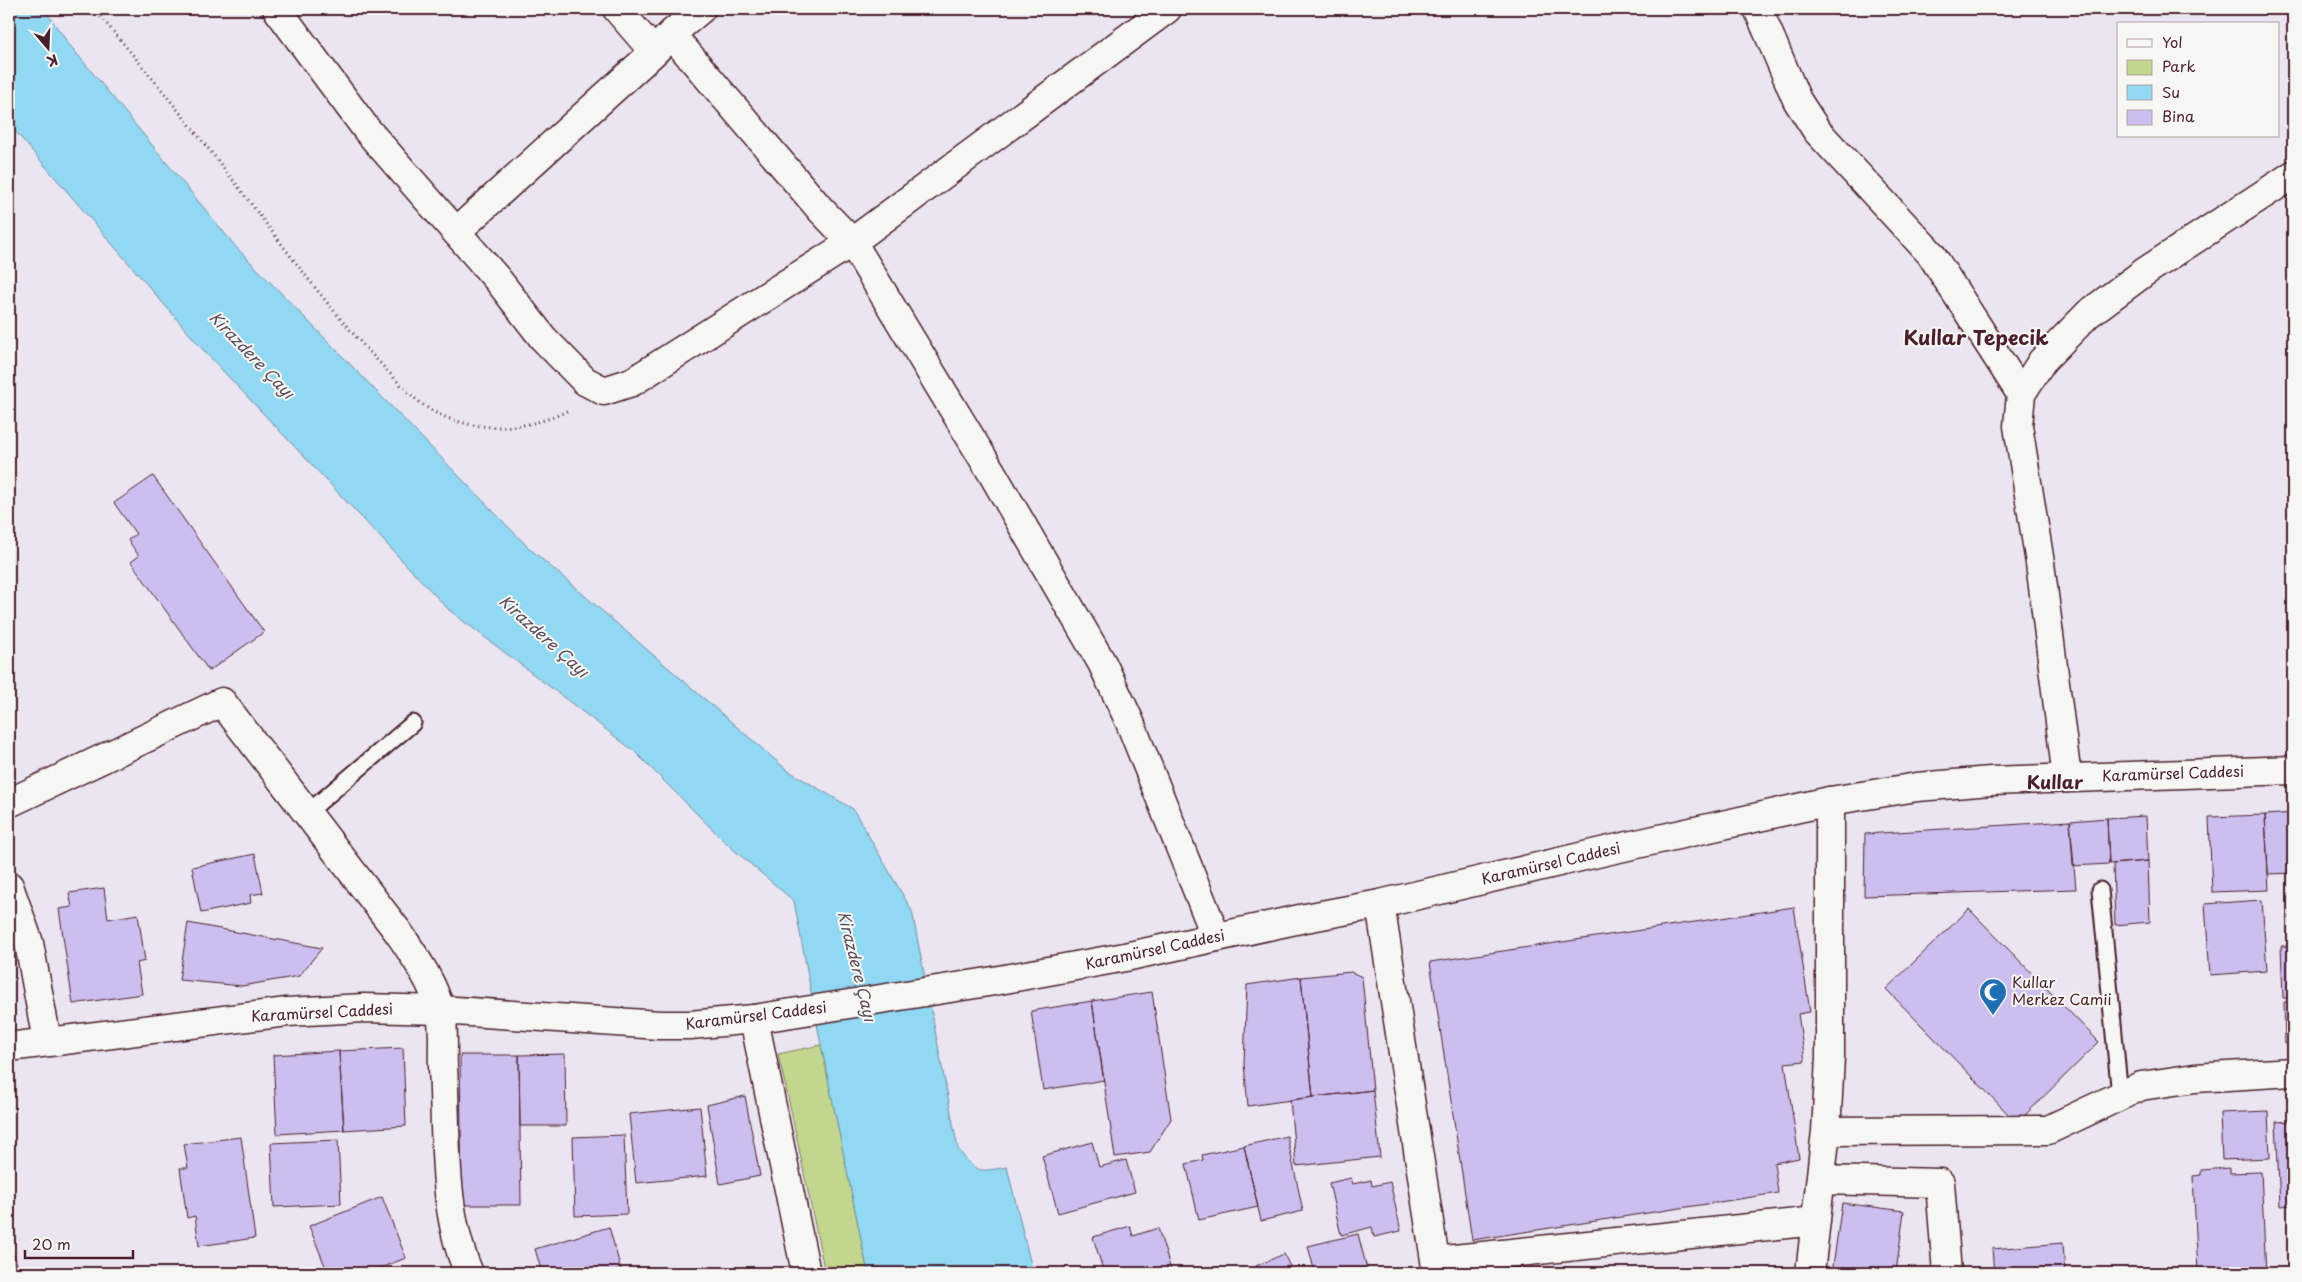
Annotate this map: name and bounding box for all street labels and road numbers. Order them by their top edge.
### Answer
street label: Karamürsel Caddesi [2101,759,2244,786]
street label: Karamürsel Caddesi [1479,835,1623,890]
street label: Karamürsel Caddesi [1083,922,1227,975]
street label: Karamürsel Caddesi [684,994,828,1035]
street label: Karamürsel Caddesi [250,996,394,1027]

